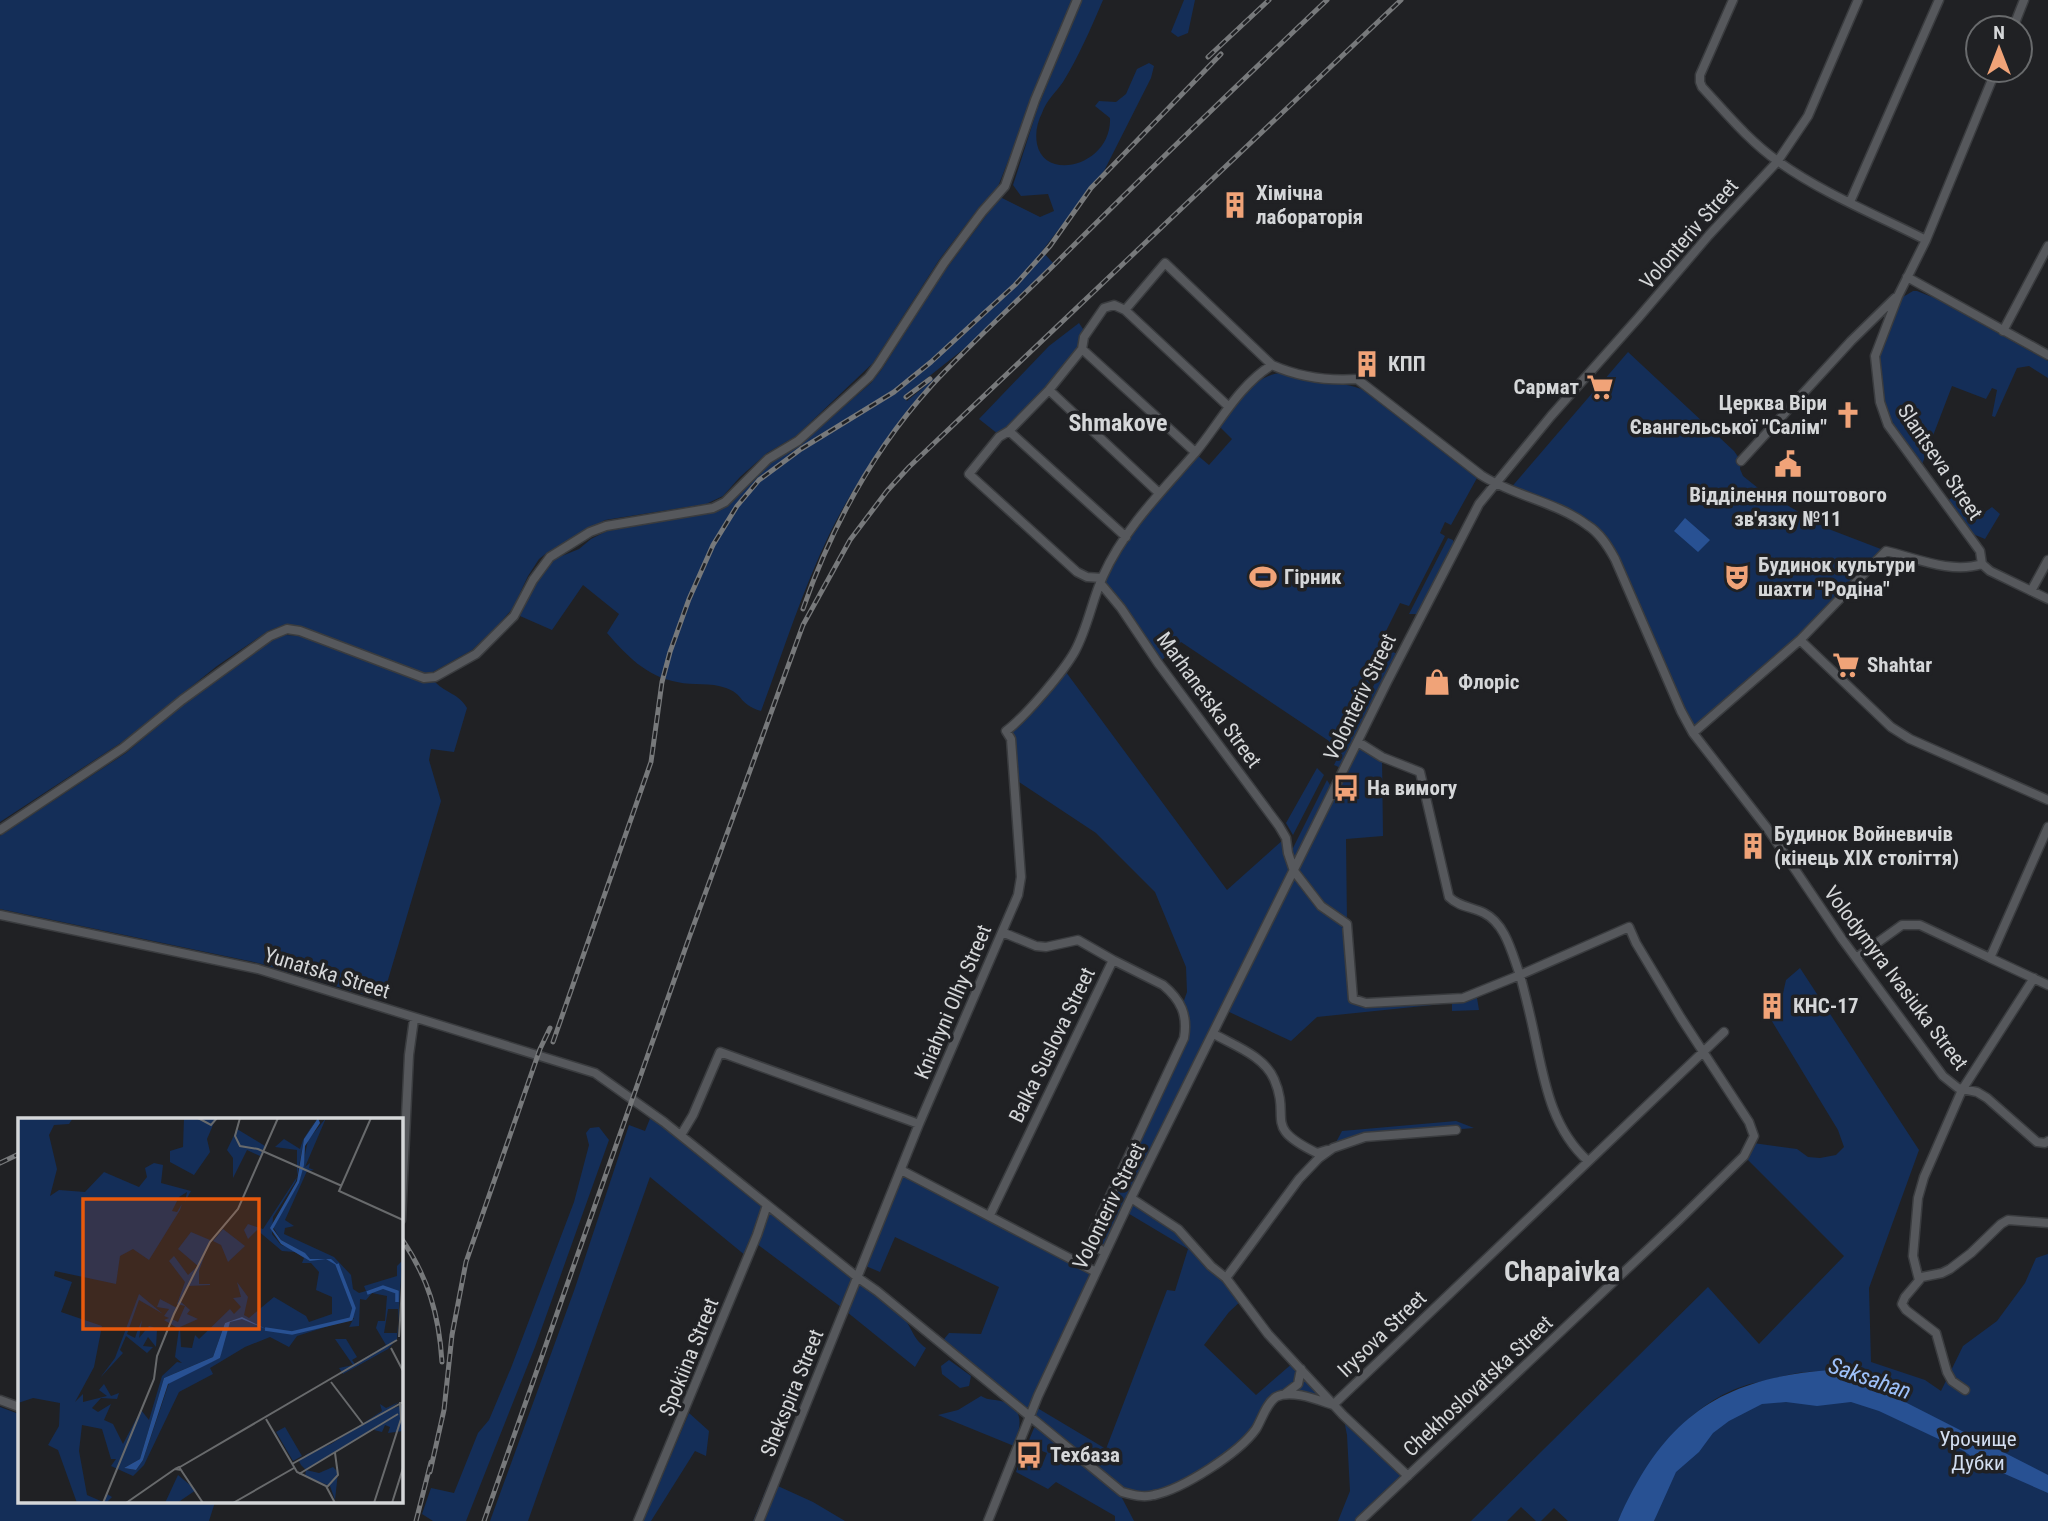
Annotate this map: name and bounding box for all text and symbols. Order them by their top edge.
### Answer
north arrow [1964,14,2034,84]
text: N [1993,21,2005,44]
street label: Volonteriv Street [1635,174,1743,294]
place label: Хімічна лабораторія [1256,181,1363,229]
building icon: Хімічна лабораторія [1220,190,1250,220]
building icon: КПП [1352,349,1382,379]
place label: КПП [1388,352,1426,376]
supermarket icon: Сармат [1585,372,1615,402]
place label: Сармат [1514,375,1579,399]
place label: Церква Віри Євангельської "Салім" [1630,391,1827,439]
church icon: Церква Віри Євангельської "Салім" [1833,400,1863,430]
street label: Slantseva Street [1892,400,1988,524]
district label: Shmakove [1068,409,1168,437]
public building icon: Відділення поштового зв'язку №11 [1773,449,1803,479]
place label: Відділення поштового зв'язку №11 [1689,483,1887,531]
place label: Будинок культури шахти "Родіна" [1758,553,1916,601]
sports icon: Гірник [1248,562,1278,592]
theatre icon: Будинок культури шахти "Родіна" [1722,562,1752,592]
place label: Гірник [1284,565,1342,589]
street label: Marhanetska Street [1152,627,1266,773]
street label: Volonteriv Street [1319,630,1401,764]
supermarket icon: Shahtar [1831,650,1861,680]
place label: Shahtar [1867,653,1932,677]
shop icon: Флоріс [1422,667,1452,697]
place label: Флоріс [1458,670,1520,694]
bus stop icon: На вимогу [1331,773,1361,803]
place label: На вимогу [1367,776,1458,800]
place label: Будинок Войневичів (кінець ХІХ століття) [1774,822,1959,870]
building icon: Будинок Войневичів (кінець ХІХ століття) [1738,831,1768,861]
street label: Volodymyra Ivasiuka Street [1819,881,1973,1075]
street label: Kniahyni Olhy Street [910,921,996,1083]
street label: Yunatska Street [261,942,393,1004]
street label: Balka Suslova Street [1004,964,1100,1126]
building icon: КНС-17 [1757,991,1787,1021]
place label: КНС-17 [1793,994,1859,1018]
inset map [18,1118,402,1504]
street label: Volonteriv Street [1068,1139,1150,1273]
district label: Chapaivka [1504,1255,1620,1288]
street label: Irysova Street [1333,1286,1431,1382]
street label: Spokiina Street [654,1294,724,1420]
street label: Chekhoslovatska Street [1398,1311,1558,1461]
street label: Shekspira Street [756,1326,828,1460]
water label: Saksahan [1825,1352,1915,1405]
park label: Урочище Дубки [1939,1427,2017,1475]
bus stop icon: Техбаза [1014,1440,1044,1470]
place label: Техбаза [1050,1443,1120,1467]

